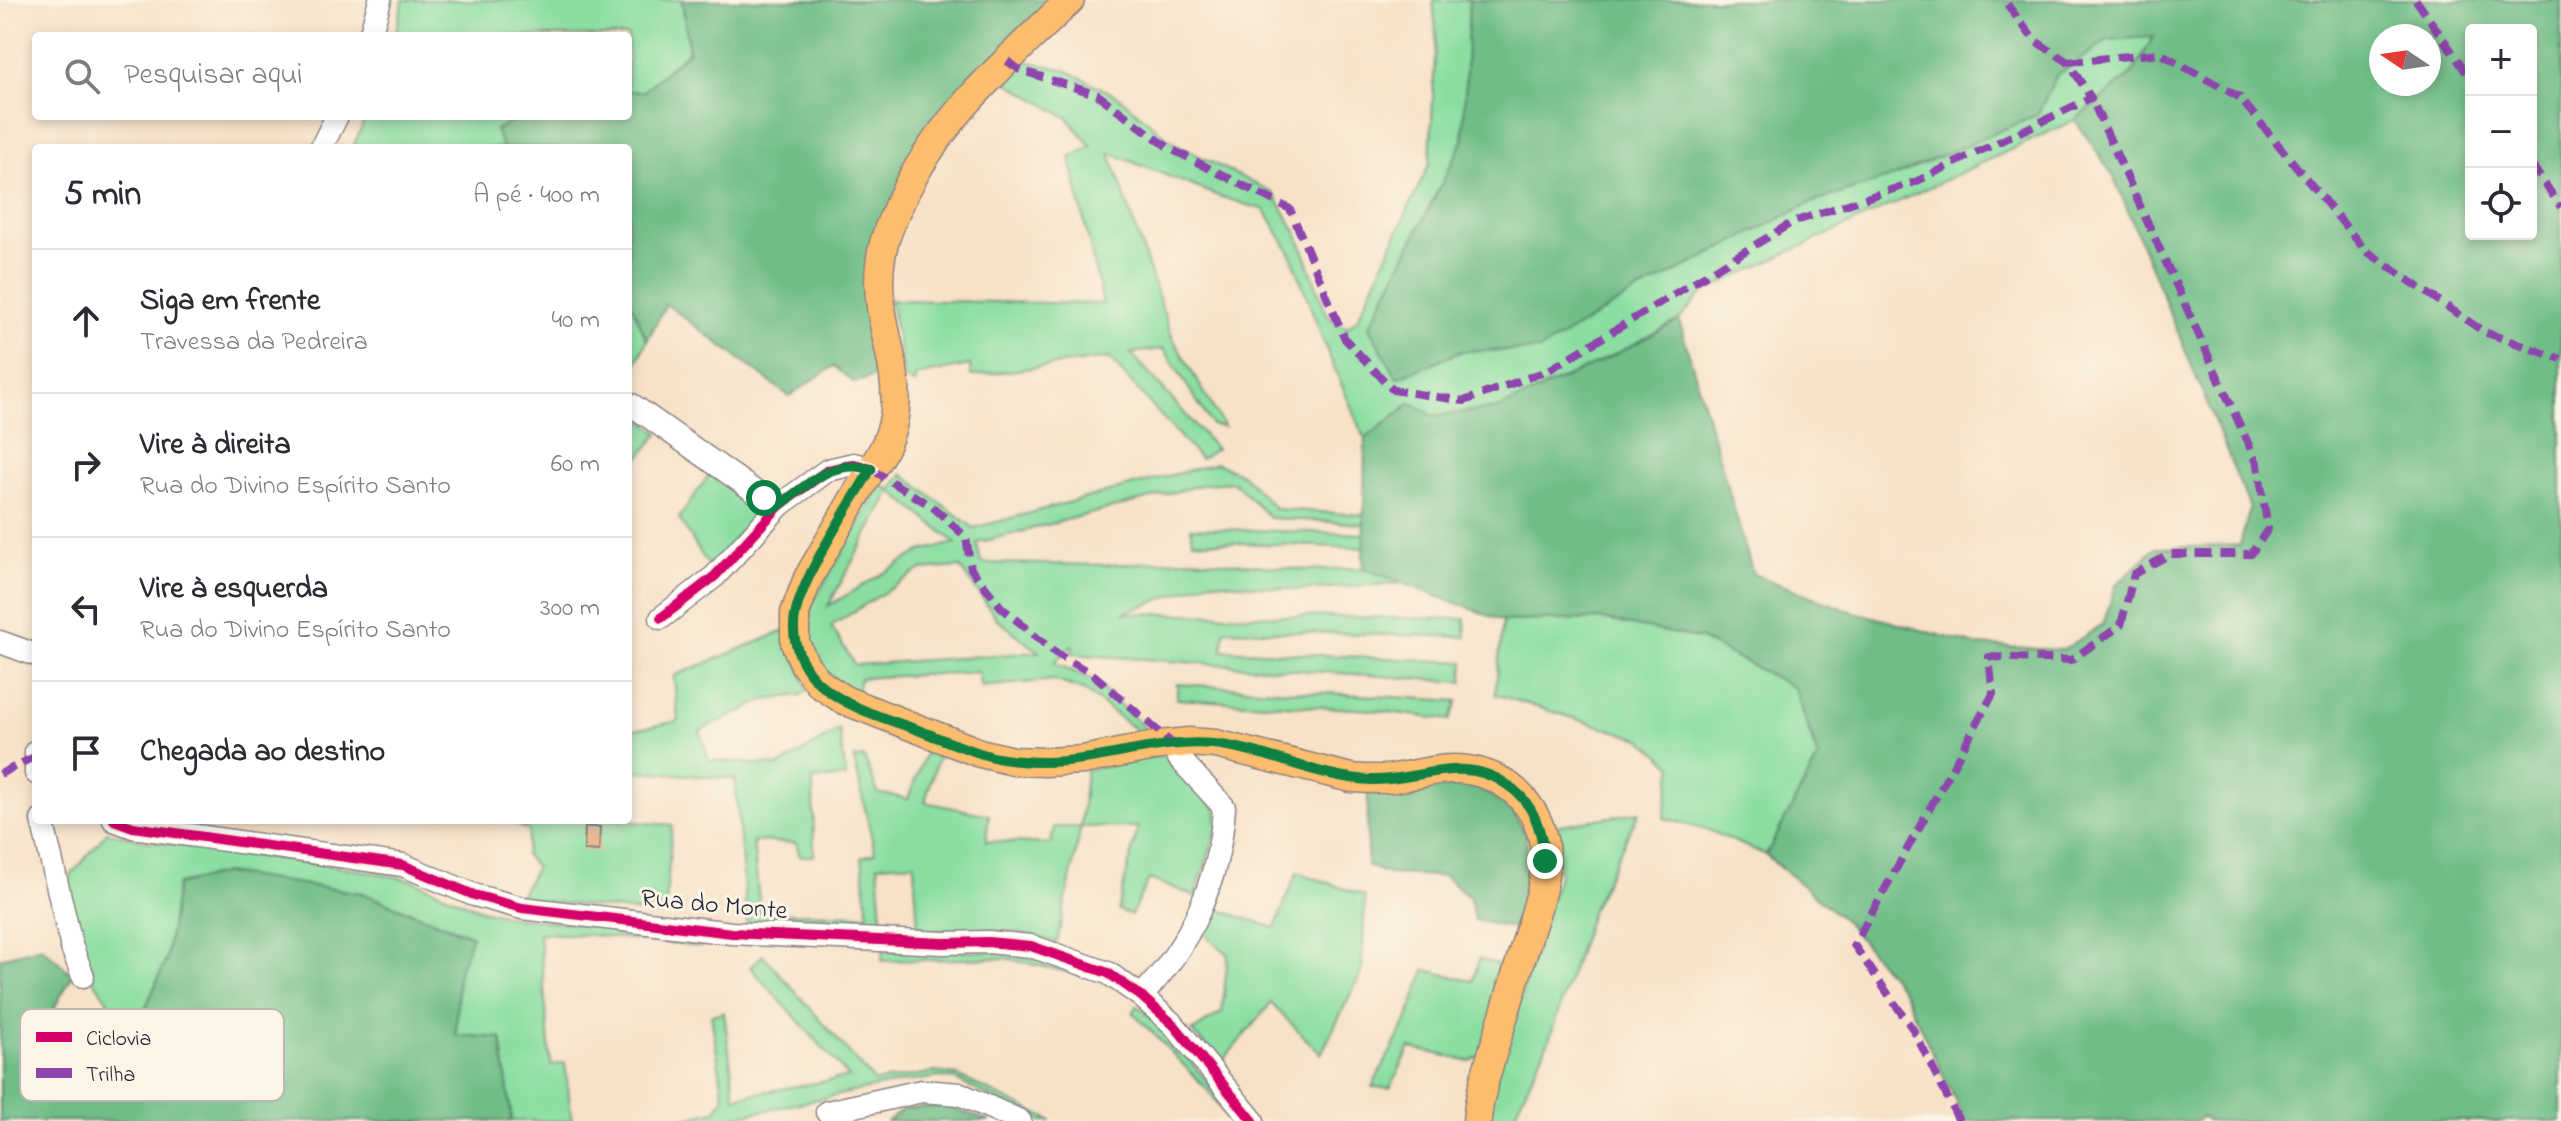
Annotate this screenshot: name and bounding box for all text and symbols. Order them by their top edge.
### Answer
north arrow [2369,24,2441,96]
map controls [2465,24,2537,240]
button: + [2465,24,2537,96]
search box [32,32,632,120]
icon: search [60,54,104,98]
text: Pesquisar aqui [124,54,303,98]
button: − [2465,96,2537,168]
button: locate [2465,168,2537,240]
text: 5 min [64,171,141,221]
text: A pé · 400 m [473,177,600,215]
text: Siga em frente [140,280,320,324]
icon: ahead [64,299,108,343]
text: 40 m [551,302,600,340]
text: Travessa da Pedreira [140,324,368,362]
text: Vire à direita [140,424,291,468]
icon: right [64,443,108,487]
text: 60 m [551,446,600,484]
text: Rua do Divino Espírito Santo [140,468,451,506]
route start [746,480,782,516]
text: Vire à esquerda [140,568,328,612]
icon: left [64,587,108,631]
text: 300 m [540,590,600,628]
text: Rua do Divino Espírito Santo [140,612,451,650]
icon: arrive [64,731,108,775]
text: Chegada ao destino [140,731,385,775]
route end [1527,843,1563,879]
street label: Rua do Monte [639,881,789,931]
legend [20,1009,284,1101]
text: Ciclovia [86,1024,151,1056]
text: Trilha [86,1060,135,1092]

